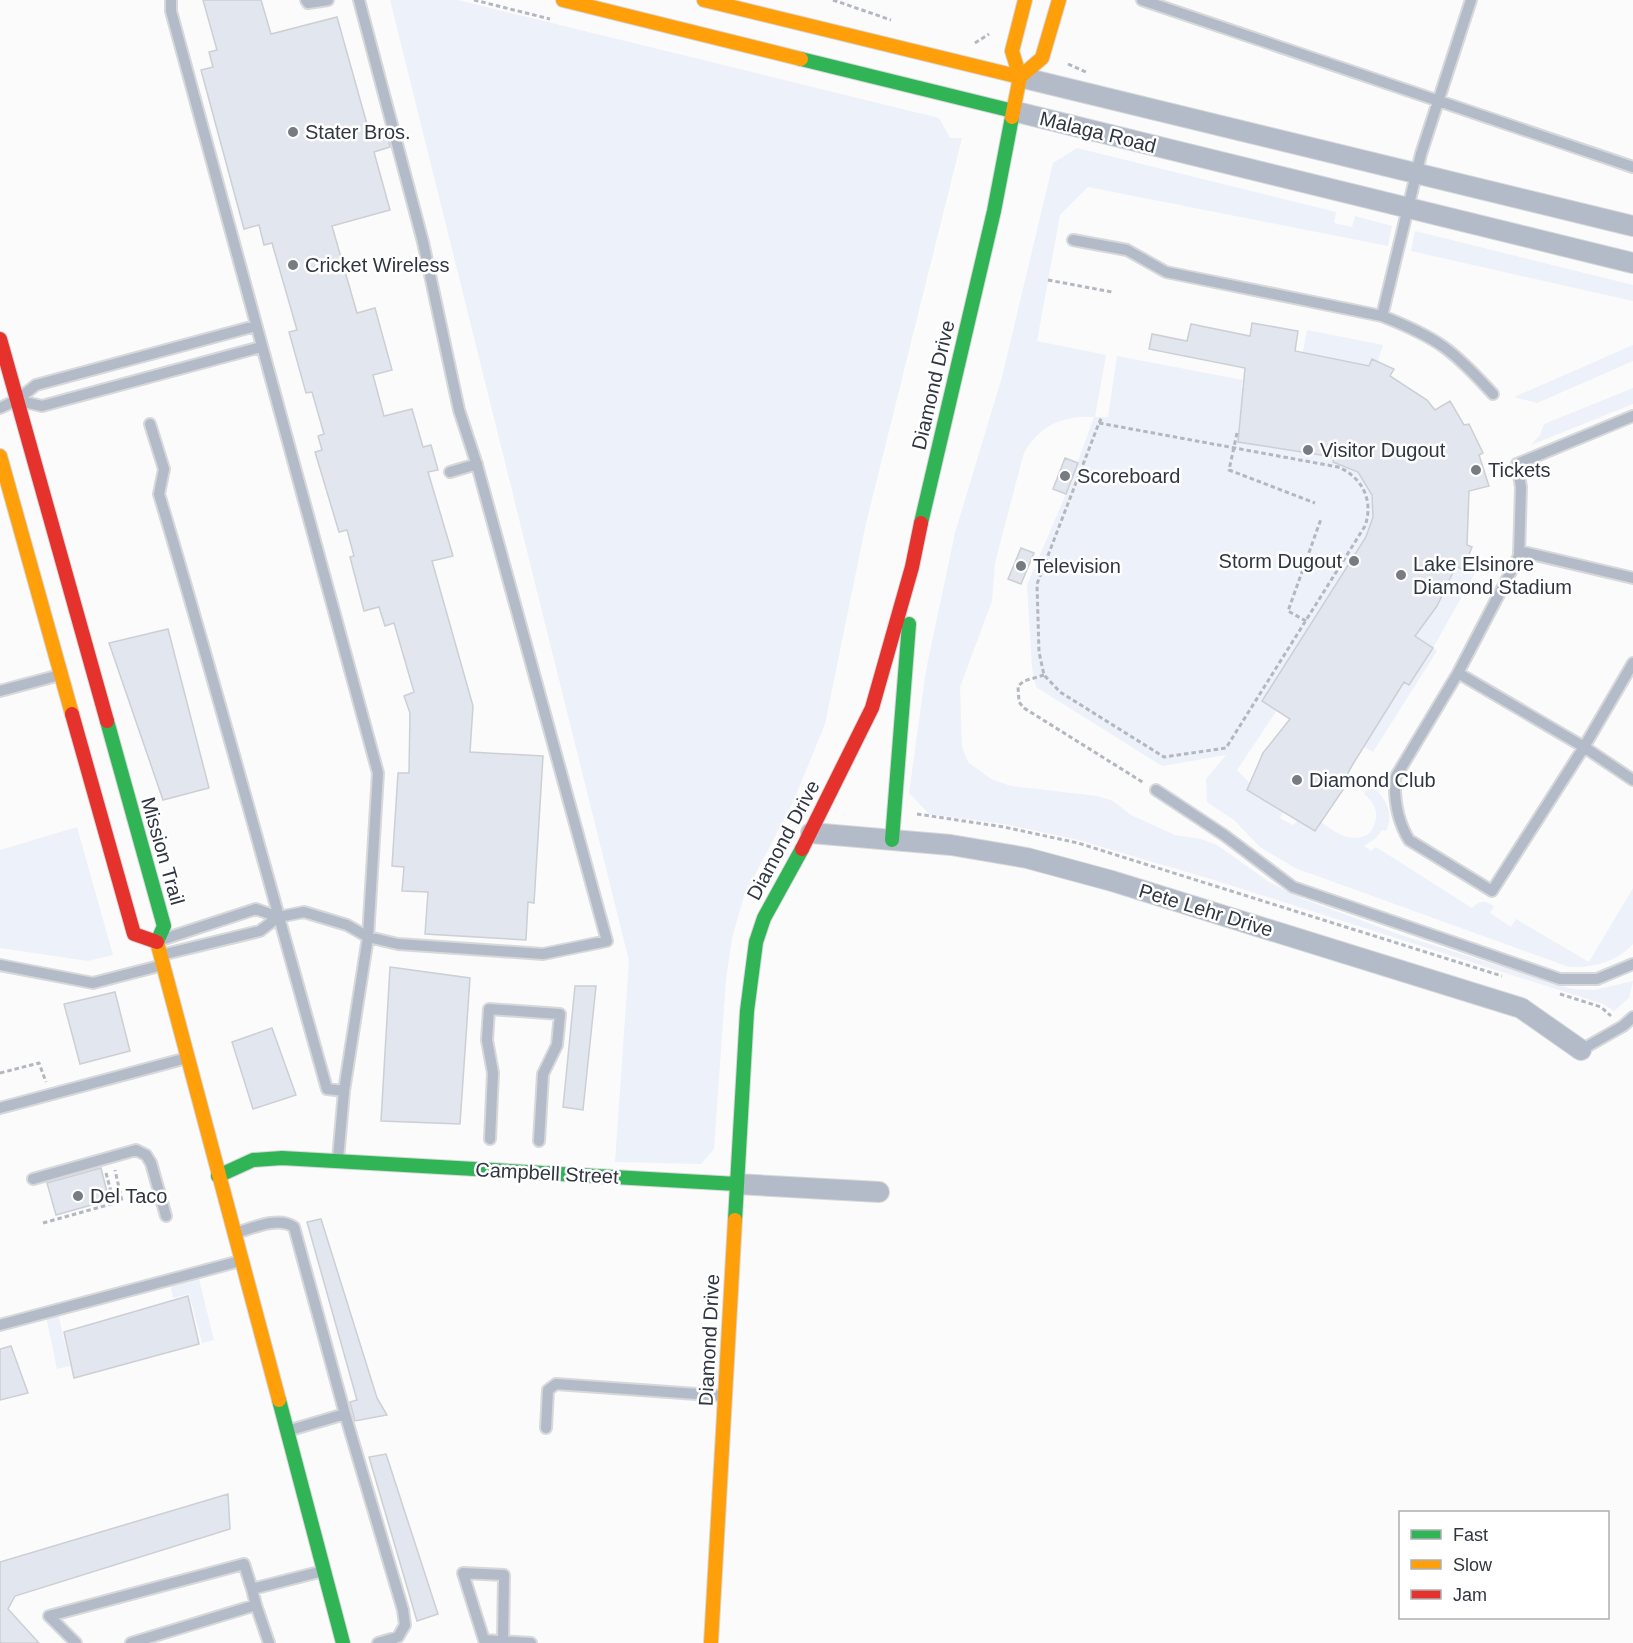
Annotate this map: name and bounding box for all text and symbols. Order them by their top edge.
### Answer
street label: Malaga Road [1038,107,1158,157]
place label: Stater Bros. [305,121,411,143]
marker: Stater Bros. [286,125,300,139]
place label: Cricket Wireless [305,254,449,276]
marker: Cricket Wireless [286,258,300,272]
street label: Diamond Drive [907,318,959,452]
place label: Visitor Dugout [1320,439,1446,461]
marker: Visitor Dugout [1301,443,1315,457]
place label: Tickets [1488,459,1551,481]
marker: Tickets [1469,463,1483,477]
place label: Scoreboard [1077,465,1180,487]
marker: Scoreboard [1058,469,1072,483]
place label: Storm Dugout [1219,550,1342,572]
place label: Lake Elsinore Diamond Stadium [1413,553,1572,598]
marker: Storm Dugout [1347,554,1361,568]
place label: Television [1033,555,1121,577]
marker: Television [1014,559,1028,573]
marker: Lake Elsinore Diamond Stadium [1394,568,1408,582]
place label: Diamond Club [1309,769,1436,791]
marker: Diamond Club [1290,773,1304,787]
street label: Diamond Drive [742,776,824,904]
street label: Mission Trail [137,795,189,907]
street label: Pete Lehr Drive [1136,879,1276,941]
street label: Campbell Street [475,1158,620,1188]
place label: Del Taco [90,1185,167,1207]
marker: Del Taco [71,1189,85,1203]
street label: Diamond Drive [695,1273,723,1407]
legend [1399,1511,1609,1619]
text: Fast [1453,1525,1488,1545]
text: Slow [1453,1555,1493,1575]
text: Jam [1453,1585,1487,1605]

